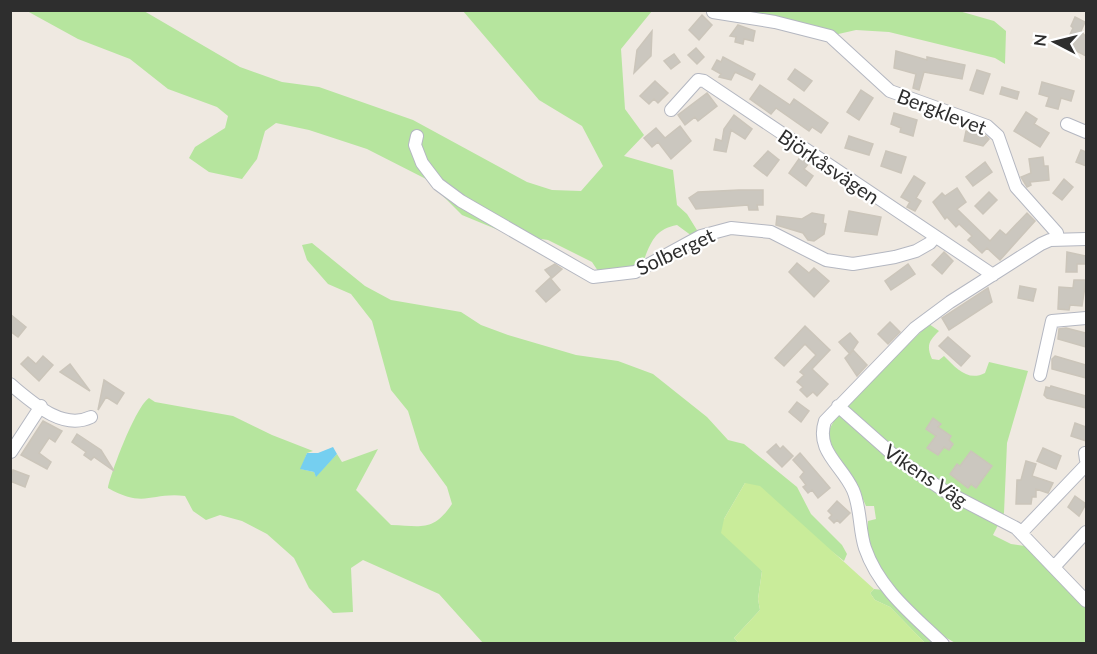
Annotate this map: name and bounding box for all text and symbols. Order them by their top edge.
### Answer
north arrow [1025,12,1085,72]
text: N [1029,33,1050,47]
street label: Bergklevet [894,83,990,139]
street label: Björkåsvägen [774,123,884,209]
street label: Solberget [632,222,718,280]
street label: Vikens Väg [880,438,972,512]

